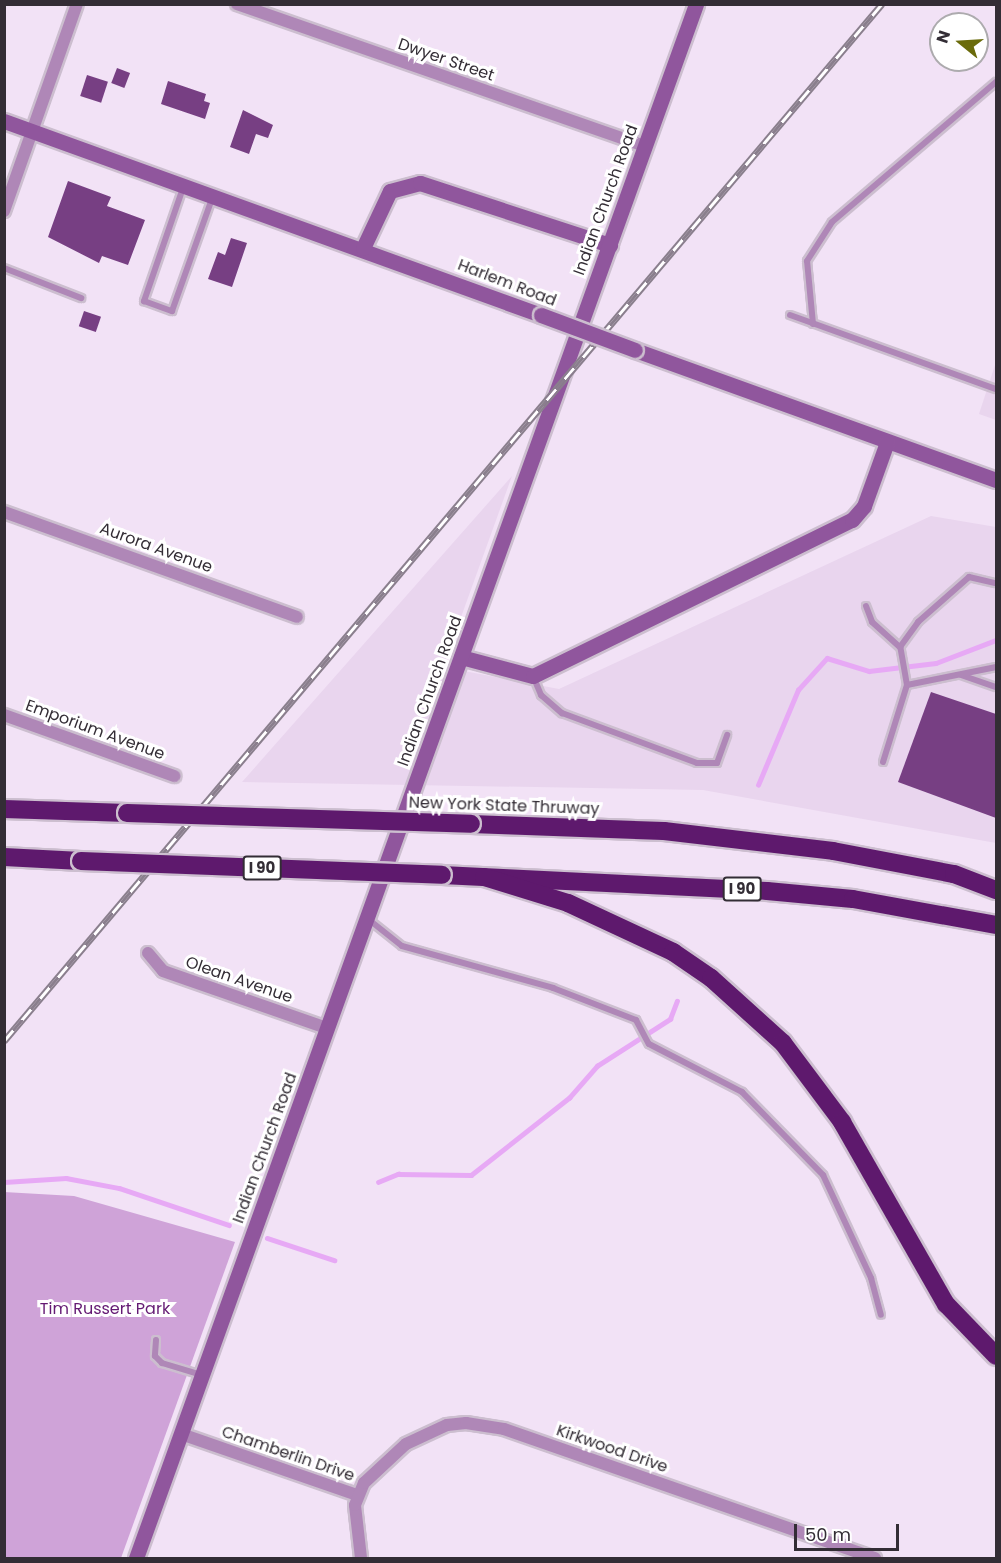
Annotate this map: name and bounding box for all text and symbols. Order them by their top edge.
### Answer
north arrow [929,12,989,72]
text: N [931,28,956,46]
street label: Dwyer Street [395,35,497,85]
street label: Indian Church Road [570,122,642,278]
street label: Harlem Road [455,255,559,311]
street label: Aurora Avenue [97,519,215,577]
street label: Indian Church Road [394,613,466,769]
street label: Emporium Avenue [23,696,167,764]
street label: New York State Thruway [408,793,600,819]
road number: I 90 [242,856,282,880]
road number: I 90 [722,877,762,901]
street label: Olean Avenue [183,953,295,1007]
street label: Indian Church Road [229,1070,301,1226]
park label: Tim Russert Park [40,1299,170,1319]
street label: Kirkwood Drive [554,1421,670,1477]
street label: Chamberlin Drive [219,1422,357,1486]
scale bar [797,1512,902,1550]
text: 50 m [805,1522,851,1547]

